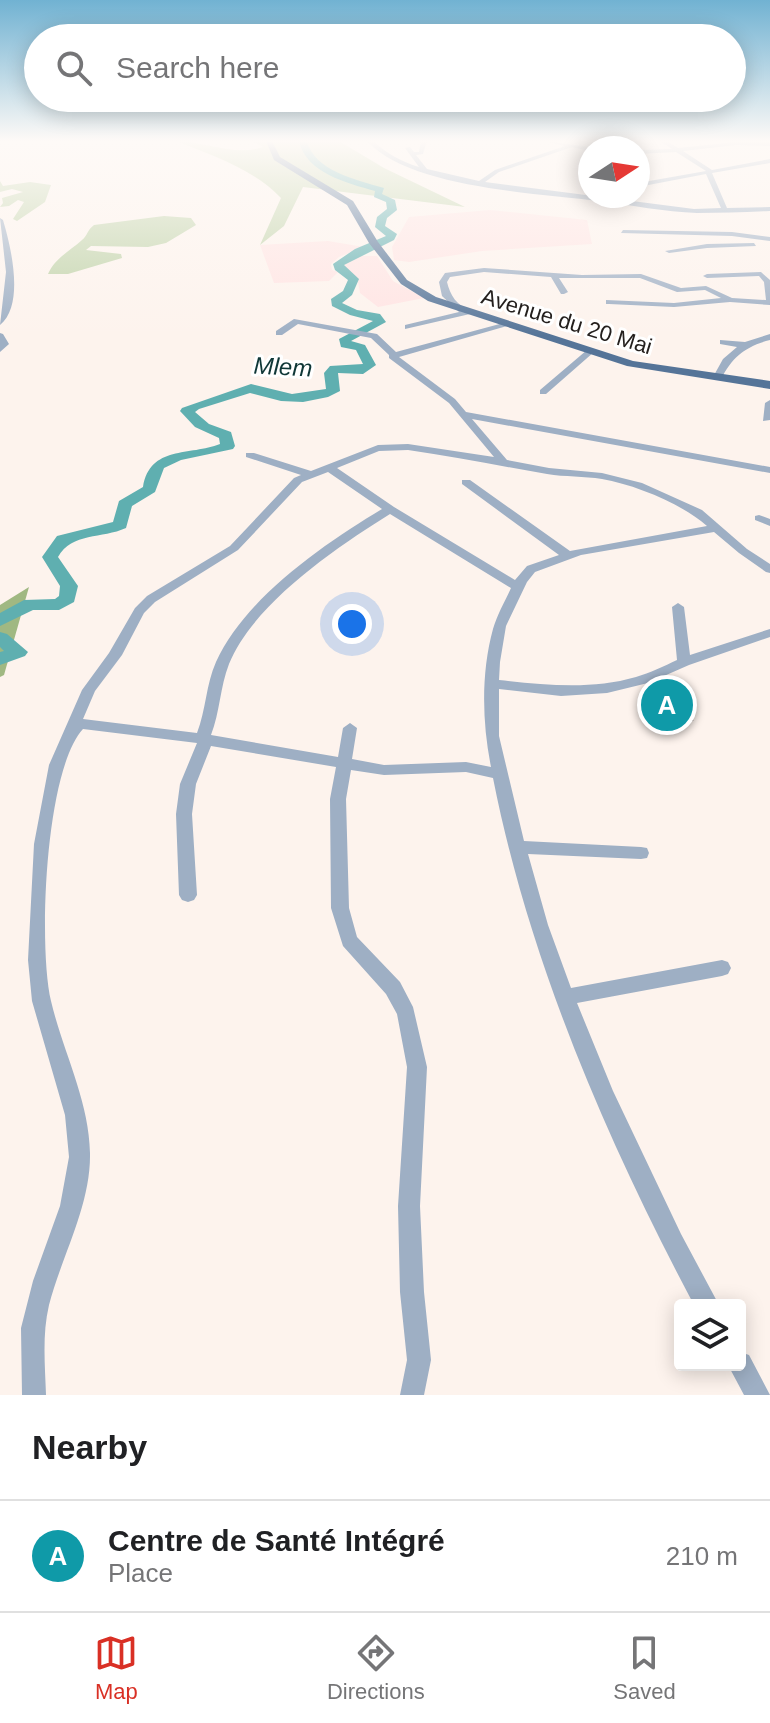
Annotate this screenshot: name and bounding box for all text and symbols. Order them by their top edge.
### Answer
search box [24,24,746,112]
icon: search [52,46,96,90]
text: Search here [116,51,279,84]
north arrow [578,136,650,208]
street label: Avenue du 20 Mai [479,284,655,359]
water label: Mlem [253,351,313,382]
your location [332,604,372,644]
pin: A [641,675,693,735]
map controls [674,1299,746,1371]
button: layers [674,1299,746,1371]
text: Nearby [32,1428,147,1466]
text: Centre de Santé Intégré [108,1524,445,1557]
text: A [49,1541,67,1571]
text: 210 m [666,1541,738,1571]
text: Place [108,1558,173,1588]
tab: Map [94,1631,138,1705]
tab: Directions [327,1631,425,1705]
tab: Saved [613,1631,676,1705]

